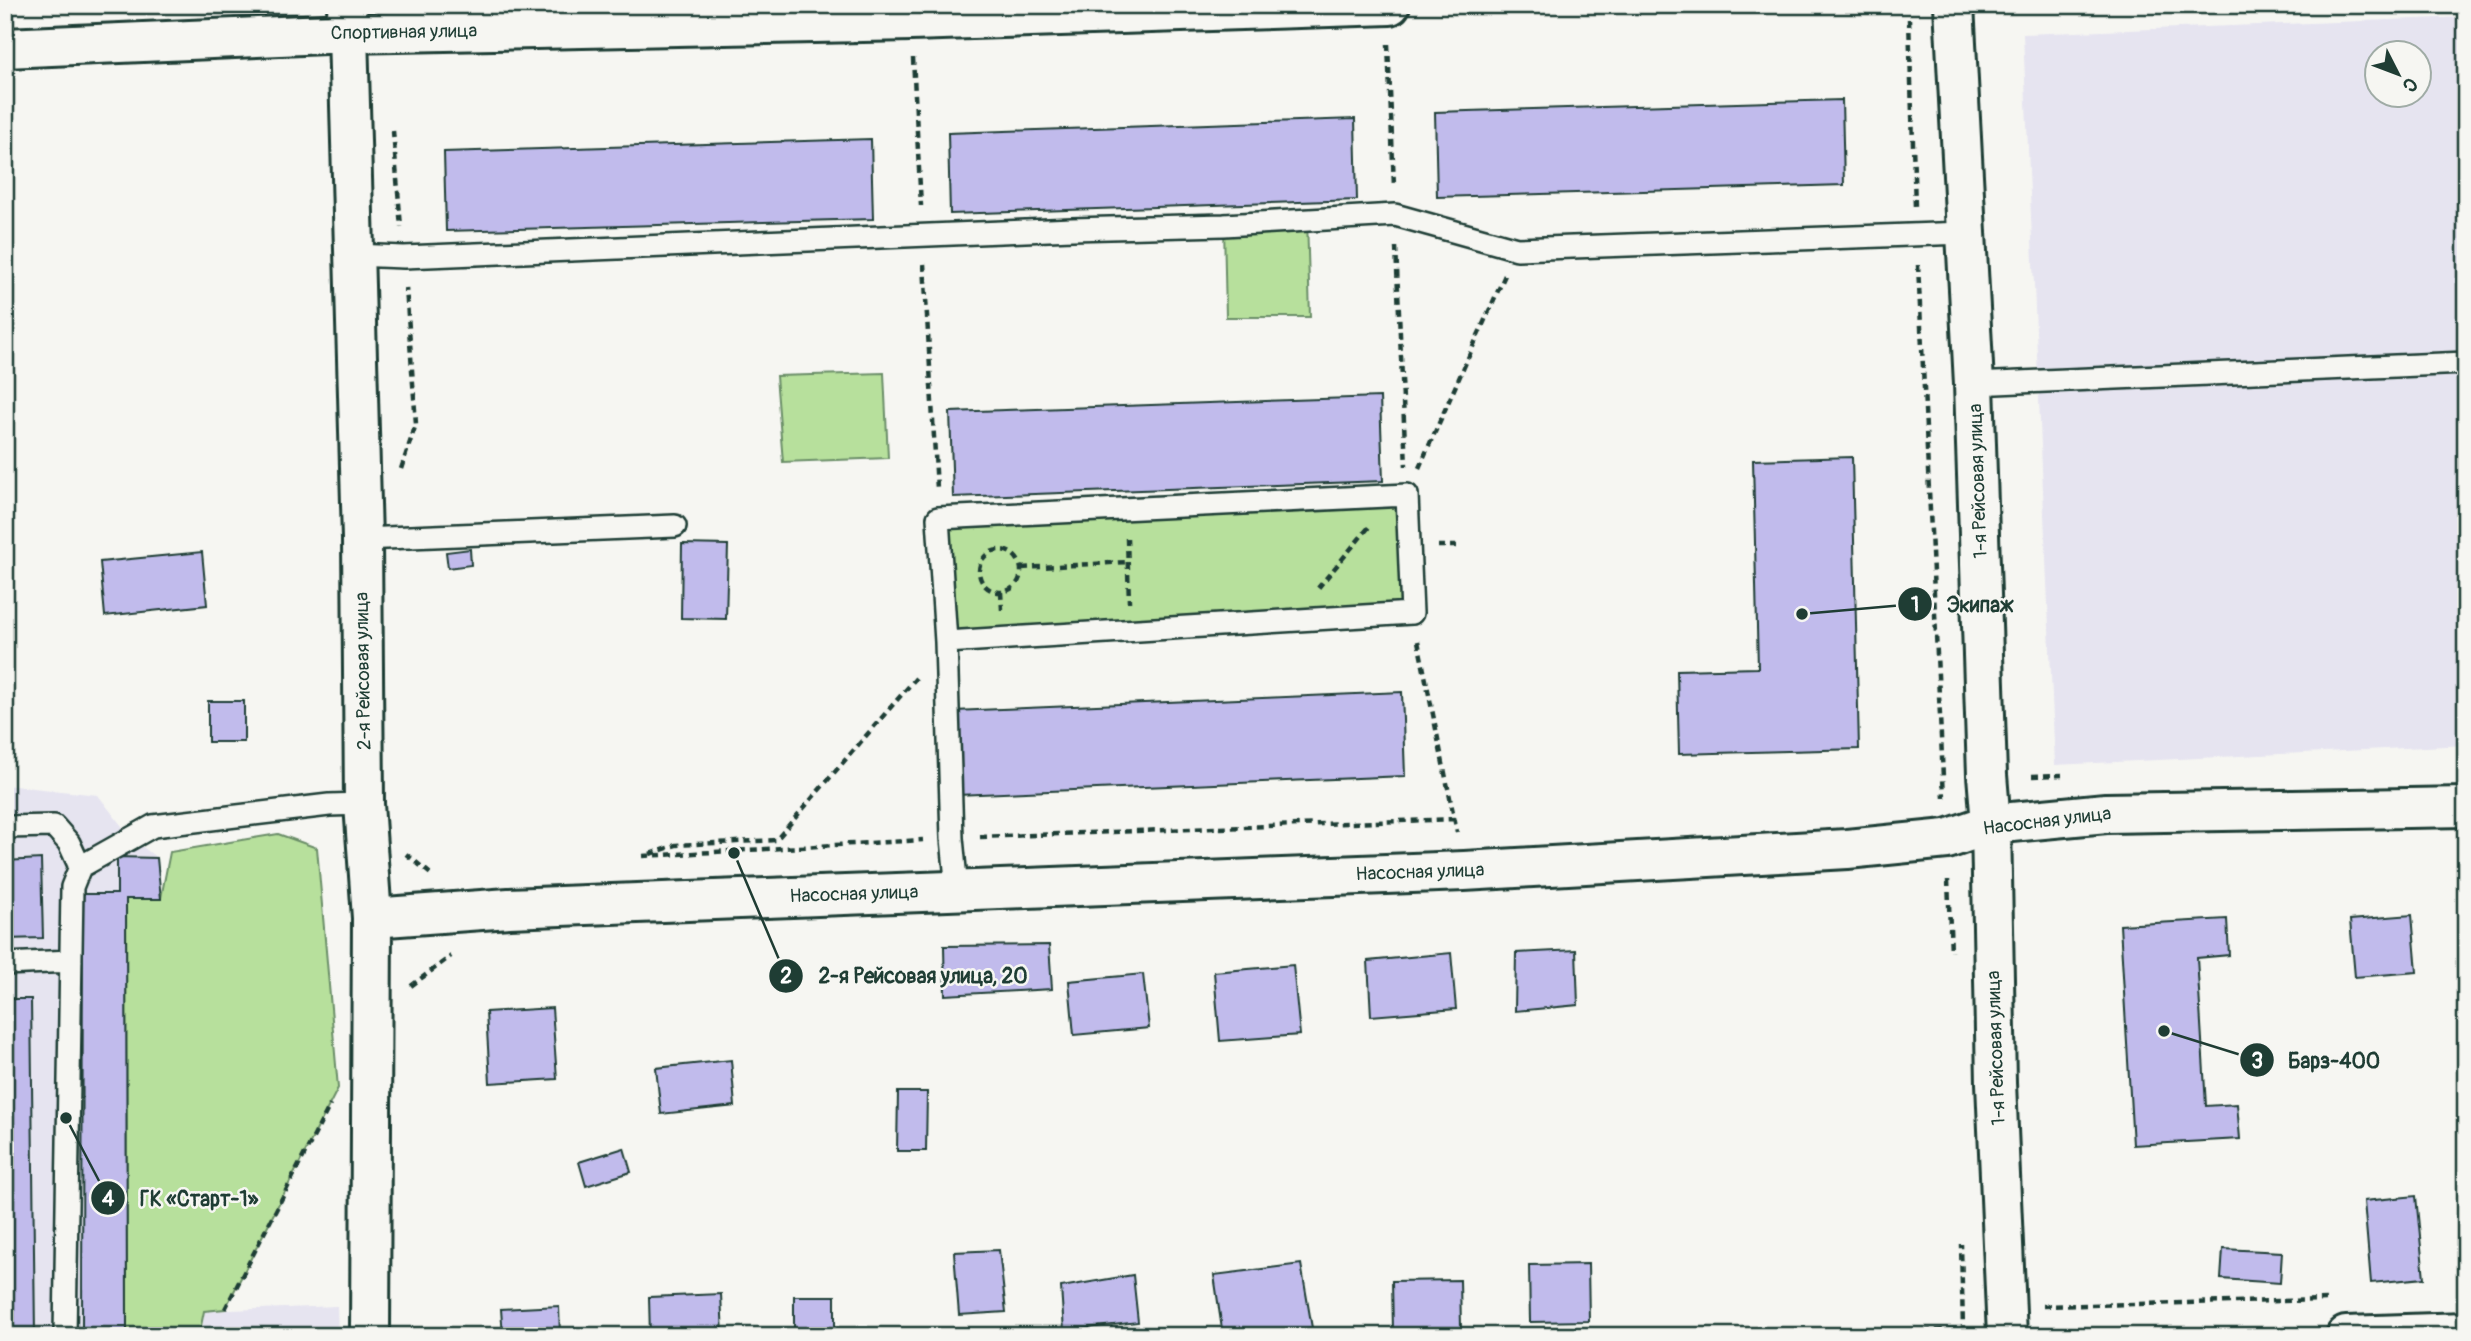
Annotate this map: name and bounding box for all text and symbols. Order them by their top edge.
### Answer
street label: Спортивная улица [331,19,478,45]
north arrow [2362,38,2432,108]
text: С [2397,72,2423,97]
street label: 1-я Рейсовая улица [1963,403,1993,559]
callout: Экипаж [1898,583,2028,625]
street label: 2-я Рейсовая улица [350,592,376,750]
text: 1 [1911,592,1919,619]
text: Экипаж [1947,592,2014,619]
street label: Насосная улица [1981,801,2113,841]
street label: Насосная улица [1355,858,1485,886]
street label: Насосная улица [789,880,919,908]
callout: 2-я Рейсовая улица, 20 [769,955,1041,997]
text: 2 [780,963,792,990]
text: 2-я Рейсовая улица, 20 [818,963,1028,990]
street label: 1-я Рейсовая улица [1981,970,2011,1126]
callout: Барз-400 [2239,1039,2395,1081]
text: 3 [2251,1048,2263,1075]
text: Барз-400 [2288,1048,2380,1075]
callout: ГК «Старт-1» [90,1177,272,1219]
text: 4 [102,1186,115,1213]
text: ГК «Старт-1» [140,1186,259,1213]

